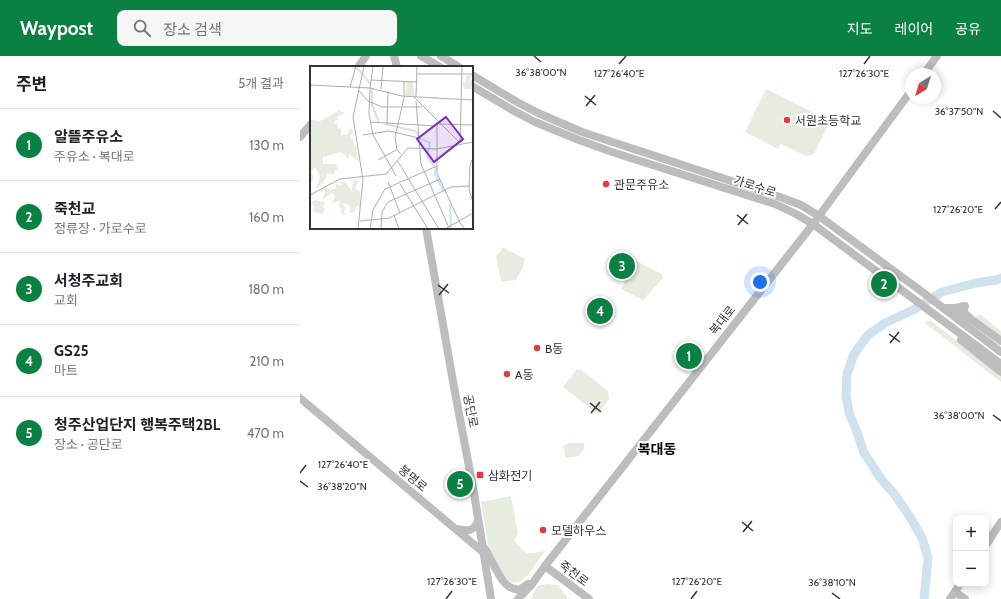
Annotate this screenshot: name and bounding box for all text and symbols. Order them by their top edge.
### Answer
search box [117,10,397,46]
text: Waypost [20,17,93,40]
icon: search [131,17,153,39]
text: 지도 [847,20,873,38]
text: 레이어 [895,20,933,38]
text: 공유 [955,20,981,38]
text: 장소 검색 [163,21,222,39]
inset map [310,66,473,229]
text: 36°38'00"N [515,66,567,79]
text: 127°26'40"E [594,67,645,80]
text: 127°26'30"E [839,67,890,80]
north arrow [905,68,941,104]
text: 주변 [16,74,47,94]
text: 5개 결과 [238,75,284,91]
text: 36°37'50"N [935,105,983,118]
place label: 서원초등학교 [795,113,861,128]
marker: 서원초등학교 [782,115,792,125]
text: 알뜰주유소 [54,128,123,146]
text: 1 [27,137,31,153]
text: 130 m [249,137,284,153]
text: 주유소 · 복대로 [54,148,135,164]
street label: 가로수로 [732,172,778,200]
place label: 관문주유소 [614,177,669,192]
marker: 관문주유소 [601,179,611,189]
text: 죽천교 [54,200,95,218]
text: 127°26'20"E [933,203,983,216]
text: 2 [26,209,32,225]
text: 160 m [249,209,284,225]
text: 정류장 · 가로수로 [54,220,147,236]
pin: 3 [609,251,635,281]
pin: 2 [871,269,897,299]
text: 서청주교회 [54,272,123,290]
your location [750,272,770,292]
text: 3 [25,281,33,297]
text: 180 m [248,281,284,297]
text: 교회 [54,292,78,308]
pin: 4 [587,296,613,326]
street label: 복대로 [706,302,738,338]
place label: B동 [545,341,563,356]
pin: 1 [676,341,702,371]
text: GS25 [54,342,89,360]
marker: B동 [532,343,542,353]
text: 4 [25,353,33,369]
text: 210 m [250,353,284,369]
text: 마트 [54,362,78,378]
place label: A동 [515,367,533,382]
marker: A동 [502,369,512,379]
street label: 공단로 [460,393,482,429]
text: 36°38'00"N [933,409,985,422]
text: 청주산업단지 행복주택2BL [54,416,220,434]
text: 5 [26,425,32,441]
text: 470 m [247,425,284,441]
text: 장소 · 공단로 [54,436,123,452]
district label: 복대동 [638,440,676,458]
text: 127°26'40"E [318,458,369,471]
street label: 봉명로 [395,462,431,494]
place label: 삼화전기 [488,468,532,483]
pin: 5 [447,469,473,499]
marker: 삼화전기 [475,470,485,480]
text: 36°38'20"N [317,480,367,493]
map controls [953,515,989,587]
button: + [953,515,989,551]
place label: 모델하우스 [551,523,606,538]
marker: 모델하우스 [538,525,548,535]
button: − [953,551,989,587]
street label: 죽천로 [556,557,592,589]
text: 127°26'30"E [427,575,478,588]
text: 127°26'20"E [672,575,722,588]
text: 36°38'10"N [808,576,856,589]

